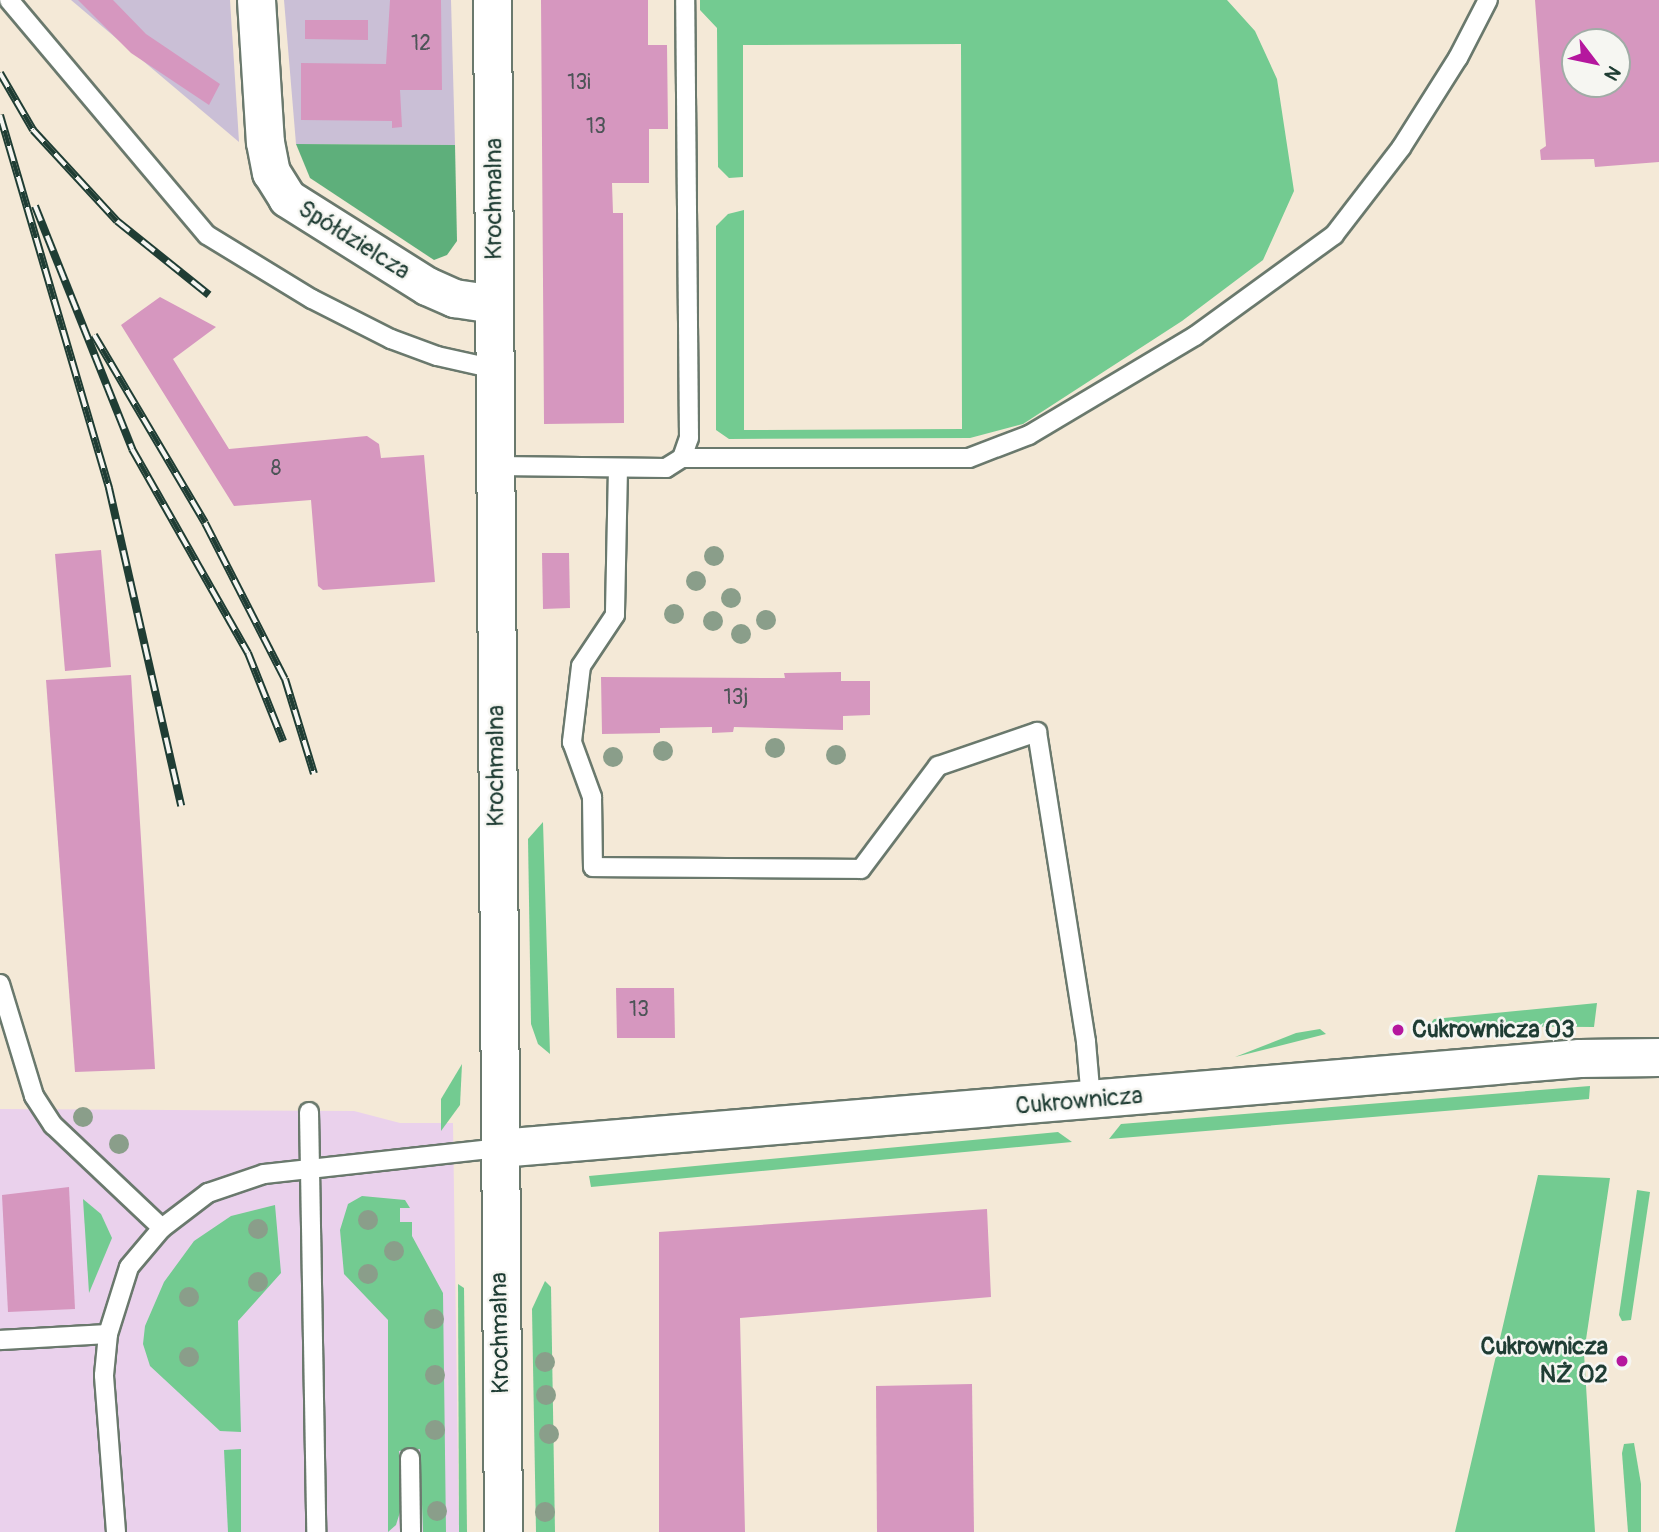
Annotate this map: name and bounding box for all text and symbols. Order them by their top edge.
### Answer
north arrow [1561,28,1631,98]
house number: 12 [411,31,431,57]
text: N [1599,61,1626,85]
house number: 13i [567,70,591,96]
house number: 13 [586,114,606,140]
street label: Krochmalna [480,138,508,260]
street label: Spółdzielcza [293,194,415,286]
house number: 8 [271,456,281,482]
house number: 13j [724,685,748,711]
street label: Krochmalna [482,705,510,827]
house number: 13 [629,997,649,1023]
place label: Cukrownicza 03 [1412,1016,1575,1044]
marker: Cukrownicza 03 [1390,1022,1406,1038]
street label: Cukrownicza [1014,1081,1144,1121]
street label: Krochmalna [485,1272,515,1394]
place label: Cukrownicza NŻ 02 [1480,1333,1608,1389]
marker: Cukrownicza NŻ 02 [1614,1353,1630,1369]

